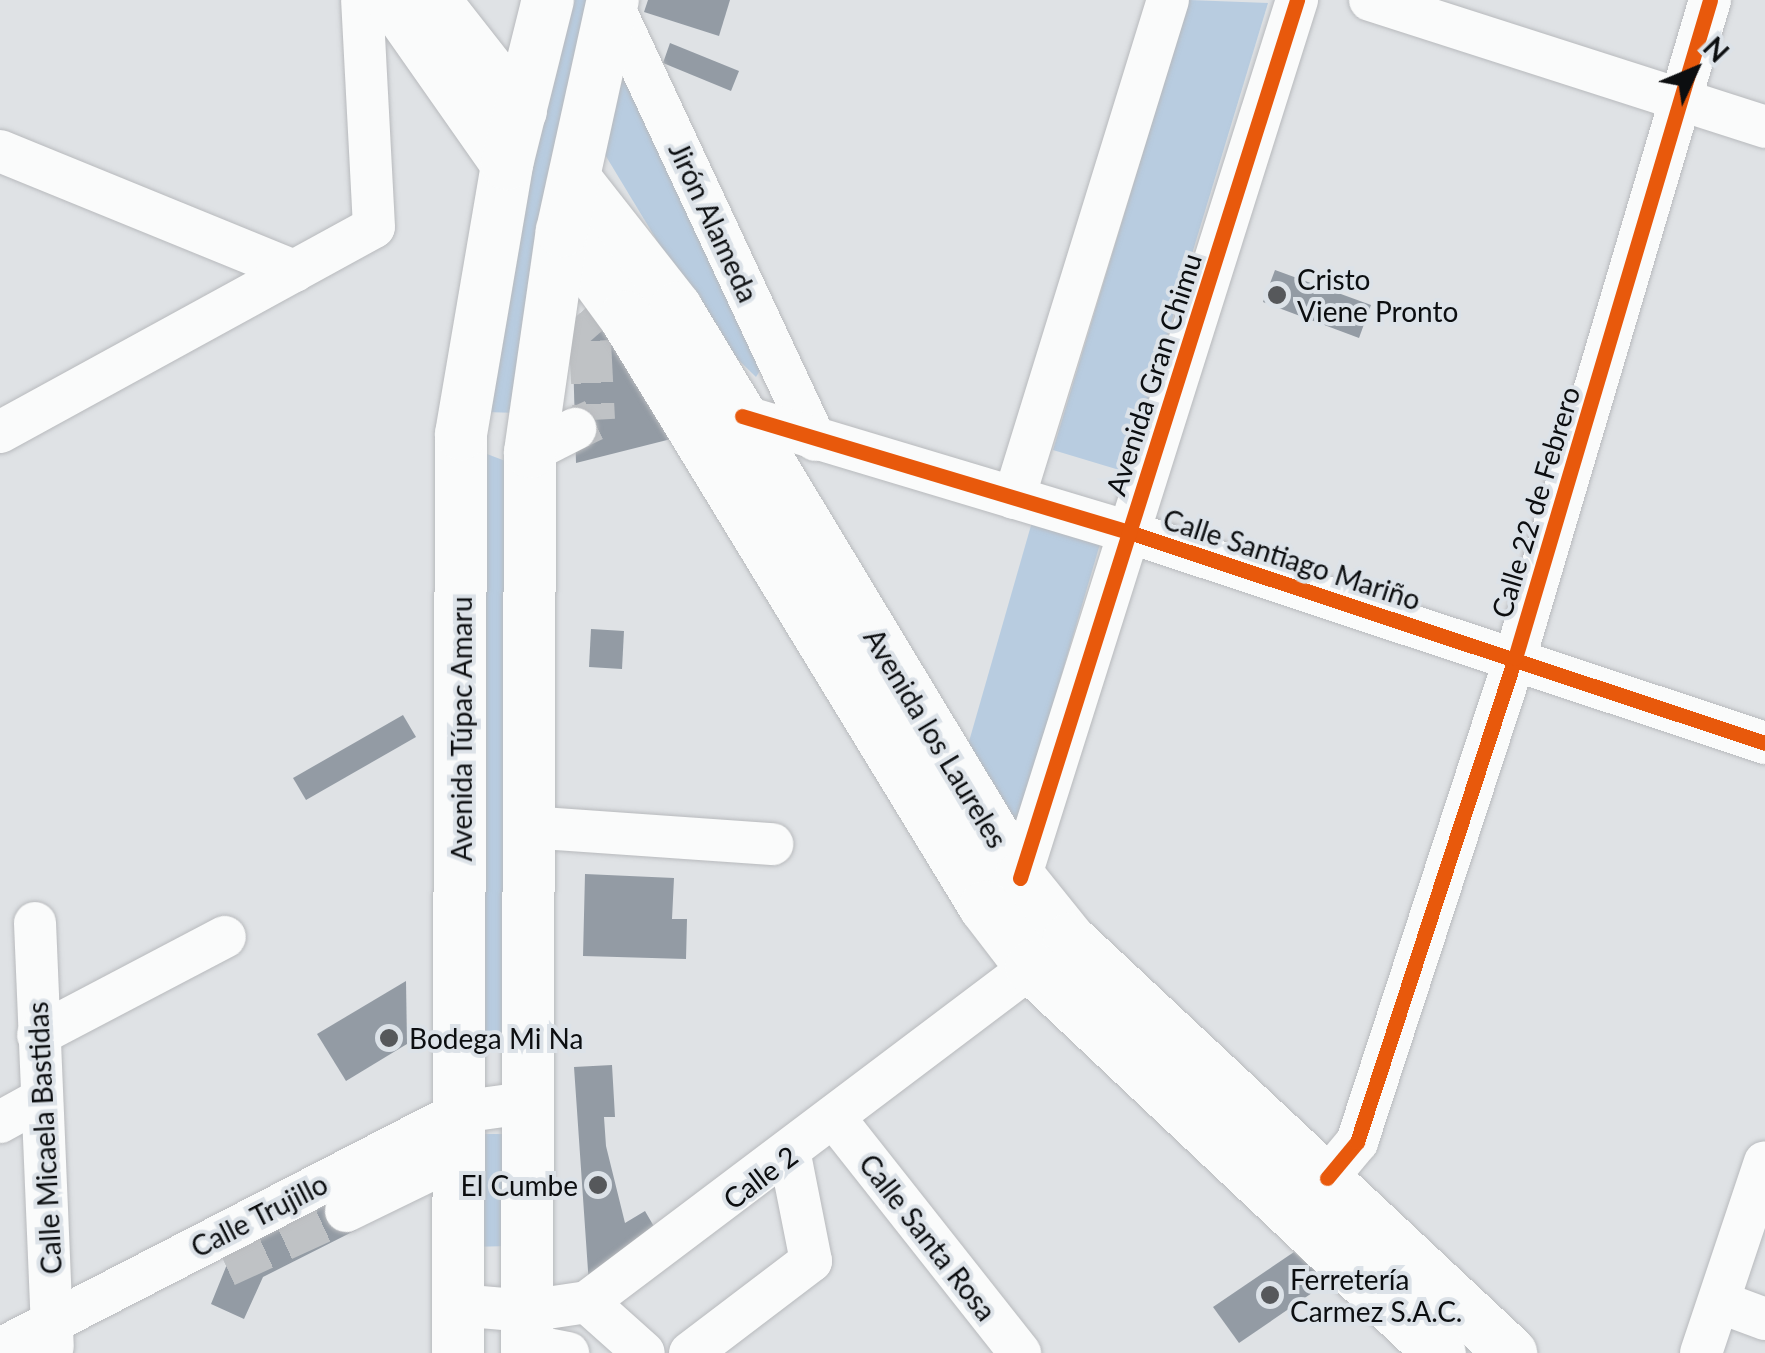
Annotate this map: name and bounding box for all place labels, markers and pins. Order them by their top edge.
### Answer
place label: Cristo Viene Pronto [1297,262,1458,328]
marker: Cristo Viene Pronto [1266,284,1288,306]
place label: Bodega Mi Na [409,1021,583,1055]
marker: Bodega Mi Na [378,1027,400,1049]
place label: El Cumbe [461,1168,578,1202]
marker: El Cumbe [587,1174,609,1196]
place label: Ferretería Carmez S.A.C. [1290,1262,1462,1328]
marker: Ferretería Carmez S.A.C. [1259,1284,1281,1306]

